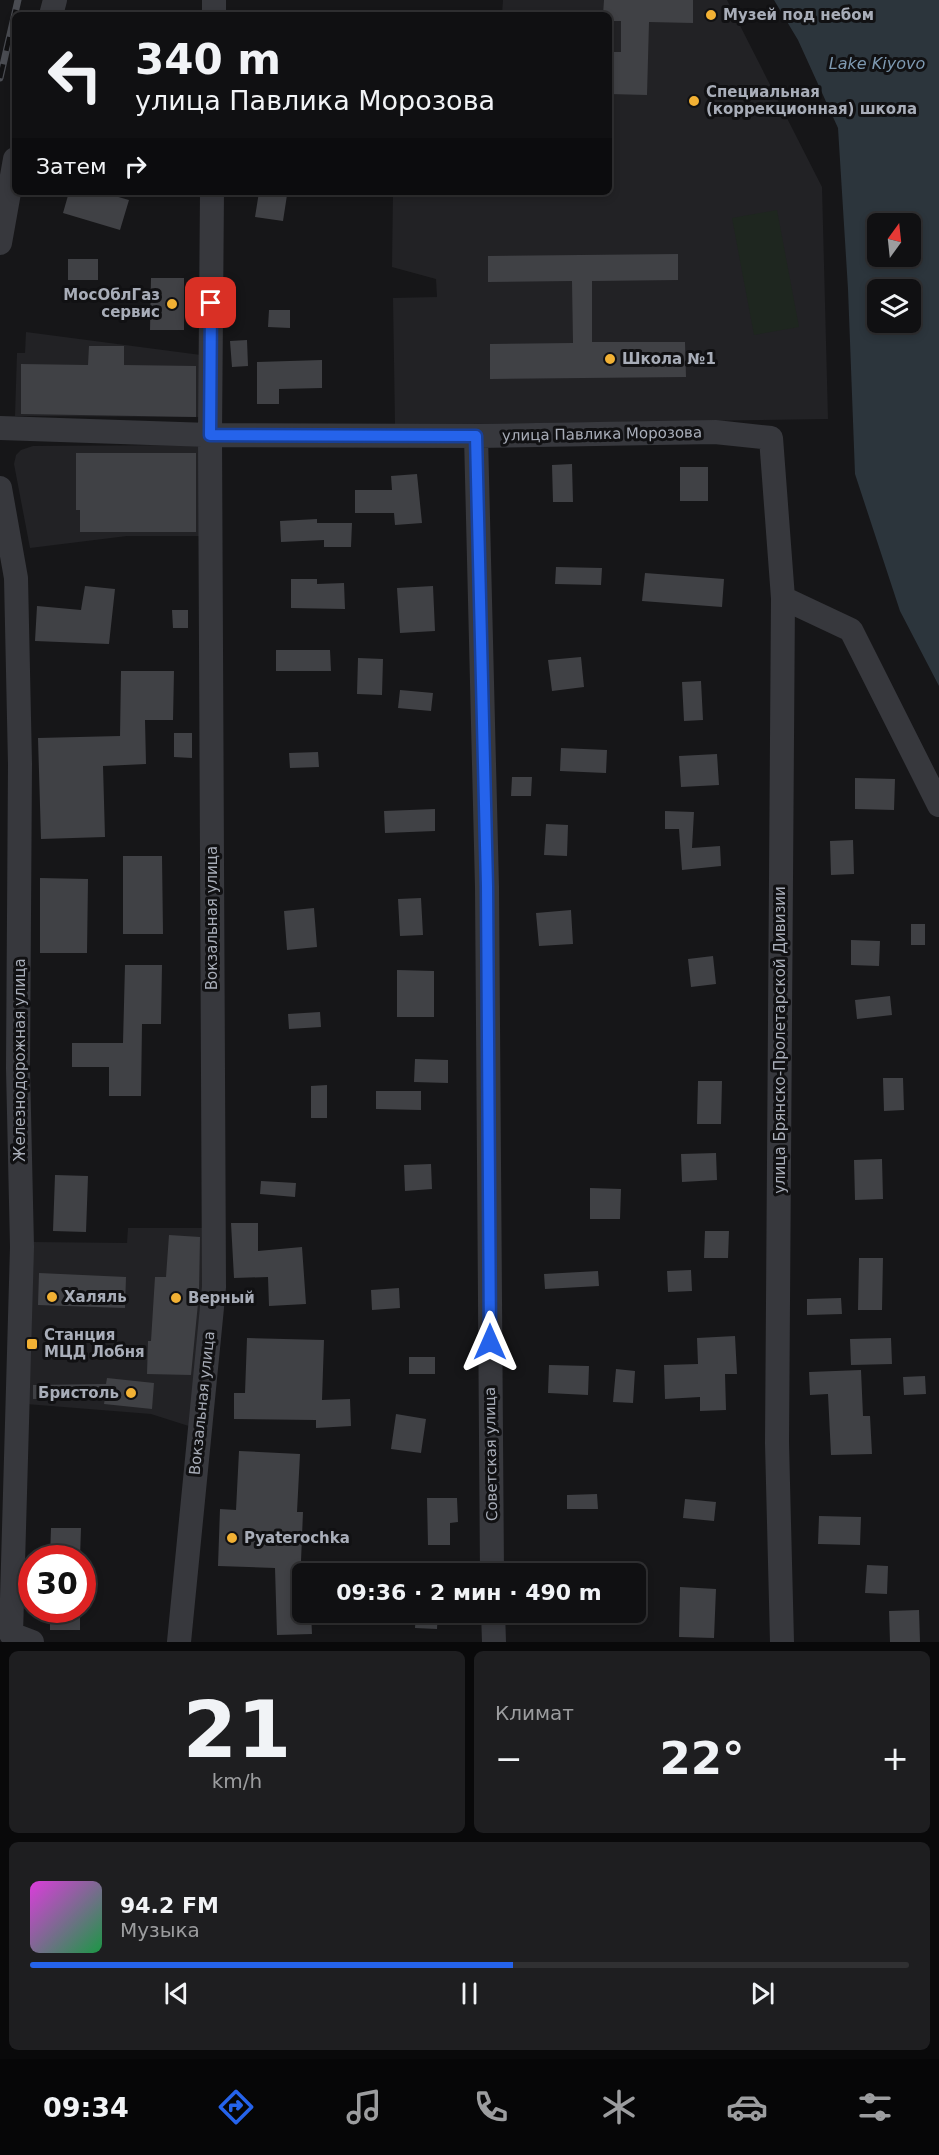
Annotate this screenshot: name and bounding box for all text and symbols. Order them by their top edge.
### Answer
place label: Музей под небом [723,6,874,24]
marker: Музей под небом [704,8,718,22]
text: 340 m [135,35,281,84]
icon: left [36,36,114,114]
water label: Lake Kiyovo [829,54,925,73]
place label: Специальная (коррекционная) школа [706,83,917,118]
text: улица Павлика Морозова [135,85,495,116]
marker: Специальная (коррекционная) школа [687,94,701,108]
icon: right [119,150,152,183]
text: Затем [36,154,107,179]
north arrow [867,213,921,267]
map controls [867,213,921,333]
pin [185,277,236,328]
button: layers [867,279,921,333]
place label: МосОблГаз сервис [63,286,160,321]
icon: arrive [194,286,227,319]
marker: МосОблГаз сервис [165,297,179,311]
place label: Школа №1 [622,350,716,368]
marker: Школа №1 [603,352,617,366]
street label: улица Павлика Морозова [502,423,702,445]
street label: Вокзальная улица [203,846,221,990]
street label: улица Брянско-Пролетарской Дивизии [771,886,789,1194]
street label: Железнодорожная улица [11,958,29,1162]
place label: Халяль [64,1288,127,1306]
place label: Верный [188,1289,255,1307]
marker: Халяль [45,1290,59,1304]
marker: Верный [169,1291,183,1305]
position arrow [458,1310,522,1374]
place label: Станция МЦД Лобня [44,1326,145,1361]
street label: Вокзальная улица [185,1330,219,1476]
marker: Станция МЦД Лобня [25,1337,39,1351]
place label: Бристоль [38,1384,119,1402]
marker: Бристоль [124,1386,138,1400]
street label: Советская улица [481,1387,501,1521]
place label: Pyaterochka [244,1529,350,1547]
marker: Pyaterochka [225,1531,239,1545]
speed limit sign: 30 [18,1545,96,1623]
text: 09:36 · 2 мин · 490 m [336,1580,602,1605]
text: 21 [183,1685,291,1775]
text: Климат [495,1701,574,1725]
text: 22° [659,1732,745,1785]
text: − [495,1739,523,1778]
text: + [881,1739,909,1778]
text: km/h [212,1769,262,1793]
text: 94.2 FM [120,1893,219,1918]
text: Музыка [120,1918,200,1942]
icon: previous [160,1977,193,2010]
icon: pause [453,1977,486,2010]
icon: next [746,1977,779,2010]
icon: directions [215,2086,257,2128]
icon: music [343,2086,385,2128]
icon: phone [470,2086,512,2128]
icon: climate [598,2086,640,2128]
icon: car [726,2086,768,2128]
icon: filters [854,2086,896,2128]
text: 09:34 [43,2092,129,2123]

